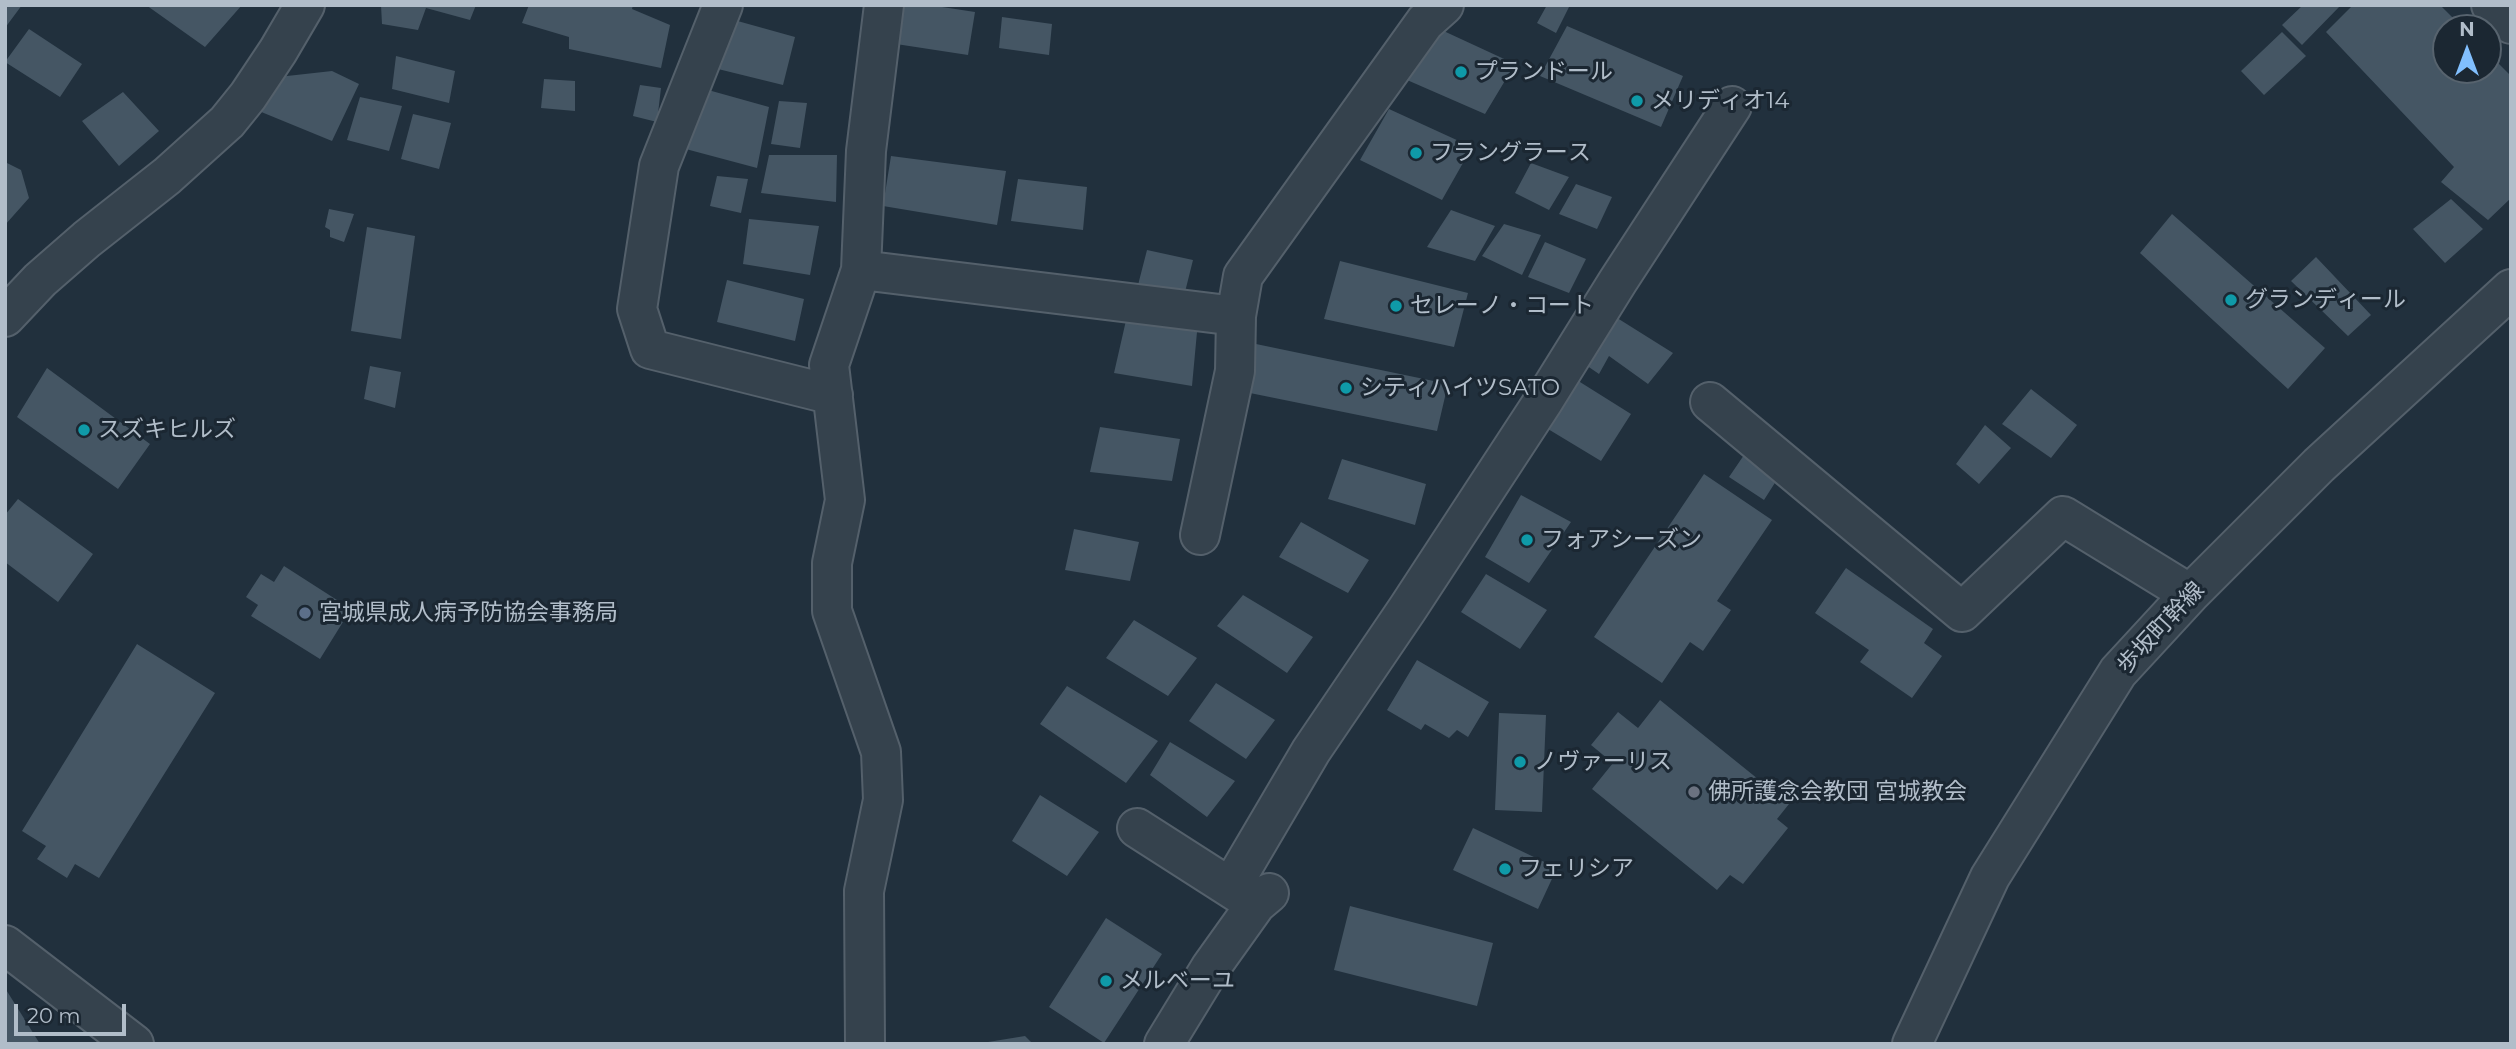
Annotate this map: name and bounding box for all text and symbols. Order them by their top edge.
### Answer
north arrow [2432,14,2502,84]
text: N [2459,18,2475,41]
place label: プランドール [1475,58,1613,86]
marker: プランドール [1453,64,1469,80]
place label: メリディオ14 [1651,87,1790,115]
marker: メリディオ14 [1629,93,1645,109]
place label: フラングラース [1430,139,1591,167]
marker: フラングラース [1408,145,1424,161]
place label: グランディール [2245,286,2406,314]
place label: セレーノ・コート [1410,292,1594,320]
marker: グランディール [2223,292,2239,308]
marker: セレーノ・コート [1388,298,1404,314]
place label: シティハイツSATO [1360,374,1560,402]
marker: シティハイツSATO [1338,380,1354,396]
place label: スズキヒルズ [98,416,236,444]
marker: スズキヒルズ [76,422,92,438]
place label: フォアシーズン [1541,526,1702,554]
marker: フォアシーズン [1519,532,1535,548]
street label: 歩坂町幹線 [2112,577,2210,679]
place label: 宮城県成人病予防協会事務局 [319,599,618,627]
marker: 宮城県成人病予防協会事務局 [297,605,313,621]
place label: ノヴァーリス [1534,748,1672,776]
marker: ノヴァーリス [1512,754,1528,770]
place label: 佛所護念会教団 宮城教会 [1708,778,1967,806]
marker: 佛所護念会教団 宮城教会 [1686,784,1702,800]
place label: フェリシア [1519,855,1634,883]
marker: フェリシア [1497,861,1513,877]
place label: メルベーユ [1120,967,1235,995]
marker: メルベーユ [1098,973,1114,989]
scale bar [18,990,130,1034]
text: 20 m [27,1003,81,1028]

